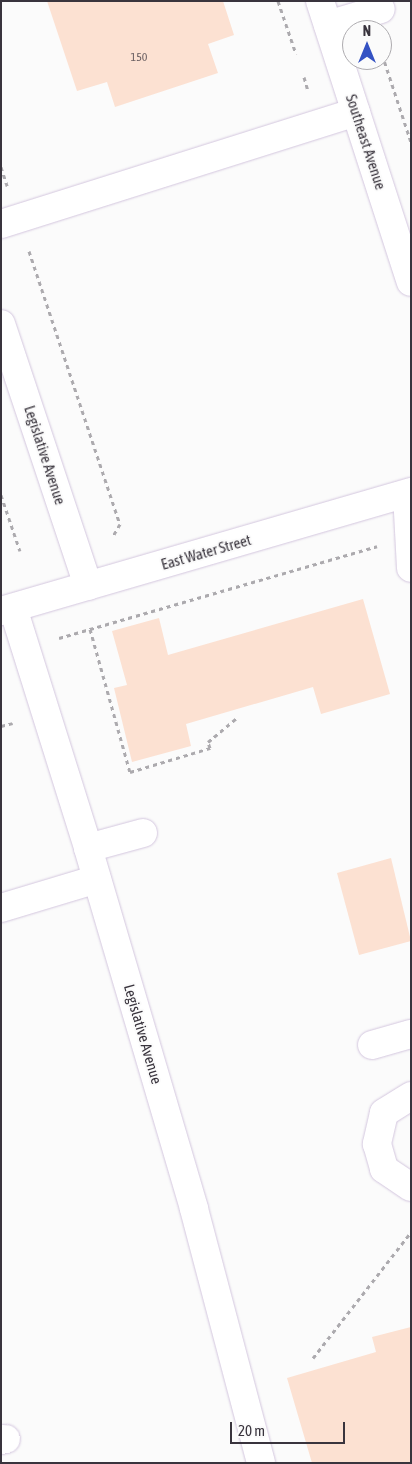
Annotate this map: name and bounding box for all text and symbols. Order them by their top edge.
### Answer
north arrow [342,20,392,70]
text: N [363,23,371,39]
house number: 150 [131,51,147,65]
street label: Southeast Avenue [342,92,390,192]
street label: Legislative Avenue [21,403,69,507]
street label: East Water Street [159,531,253,573]
street label: Legislative Avenue [120,982,166,1086]
scale bar [232,1412,347,1444]
text: 20 m [238,1422,265,1439]

